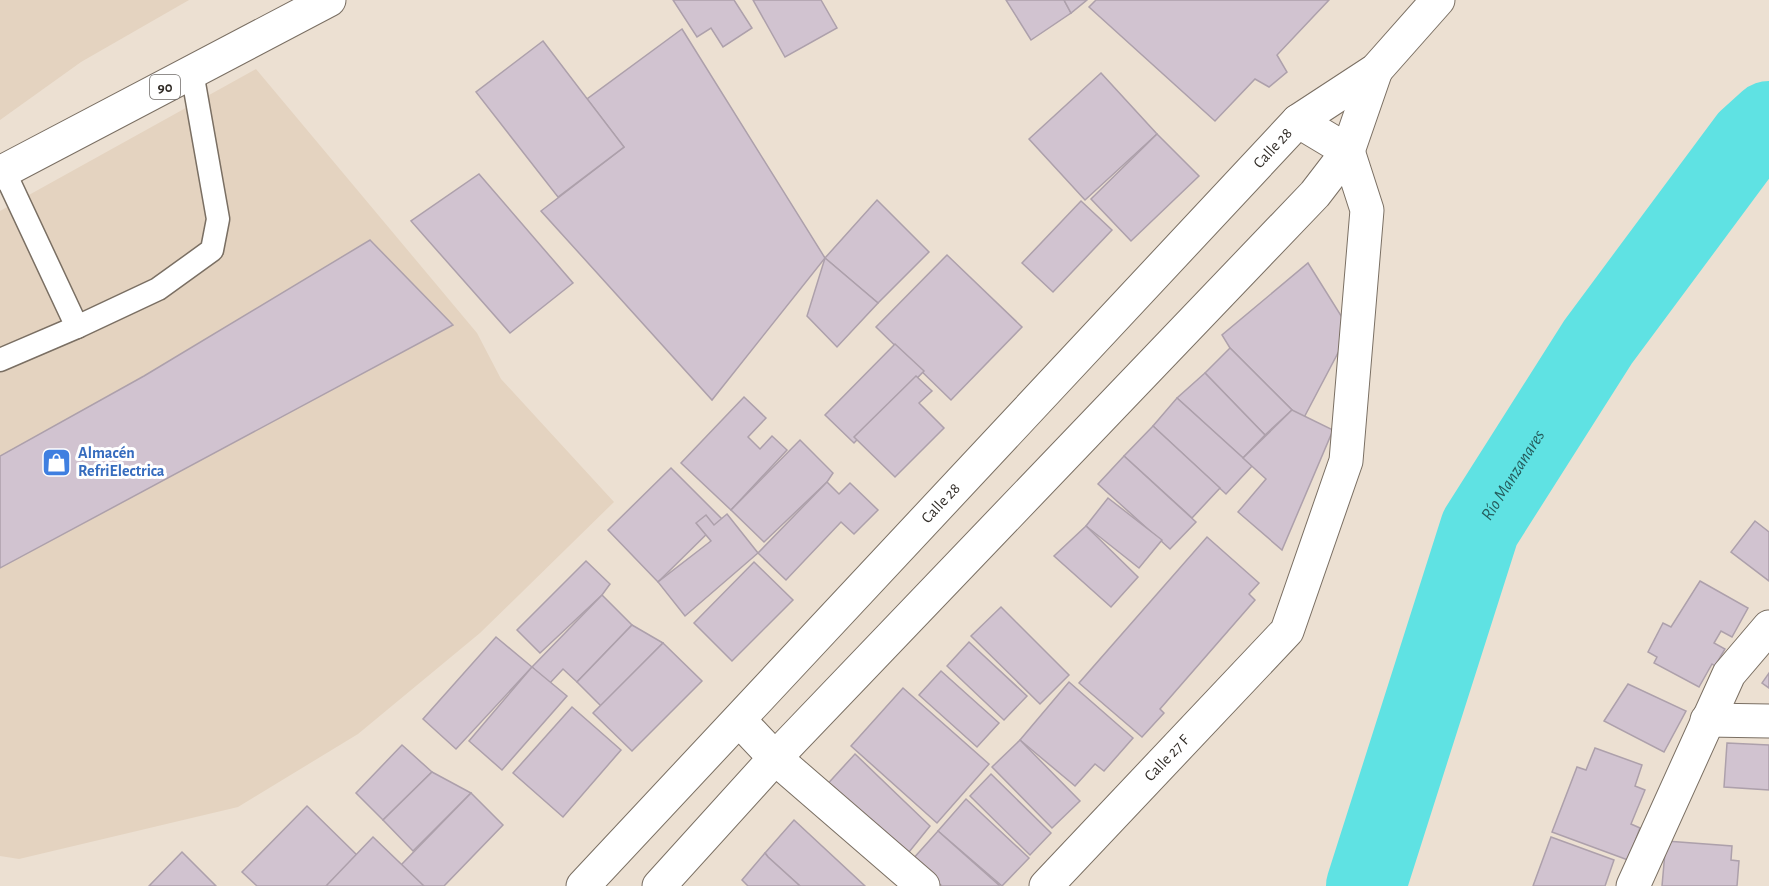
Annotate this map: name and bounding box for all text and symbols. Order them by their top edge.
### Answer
road number: 90 [150,75,180,99]
street label: Calle 28 [1250,125,1295,171]
water label: Río Manzanares [1478,427,1549,524]
place label: Almacén RefriElectrica [78,445,165,479]
shop icon: Almacén RefriElectrica [41,446,73,478]
street label: Calle 28 [918,480,963,526]
street label: Calle 27 F [1141,731,1193,784]

